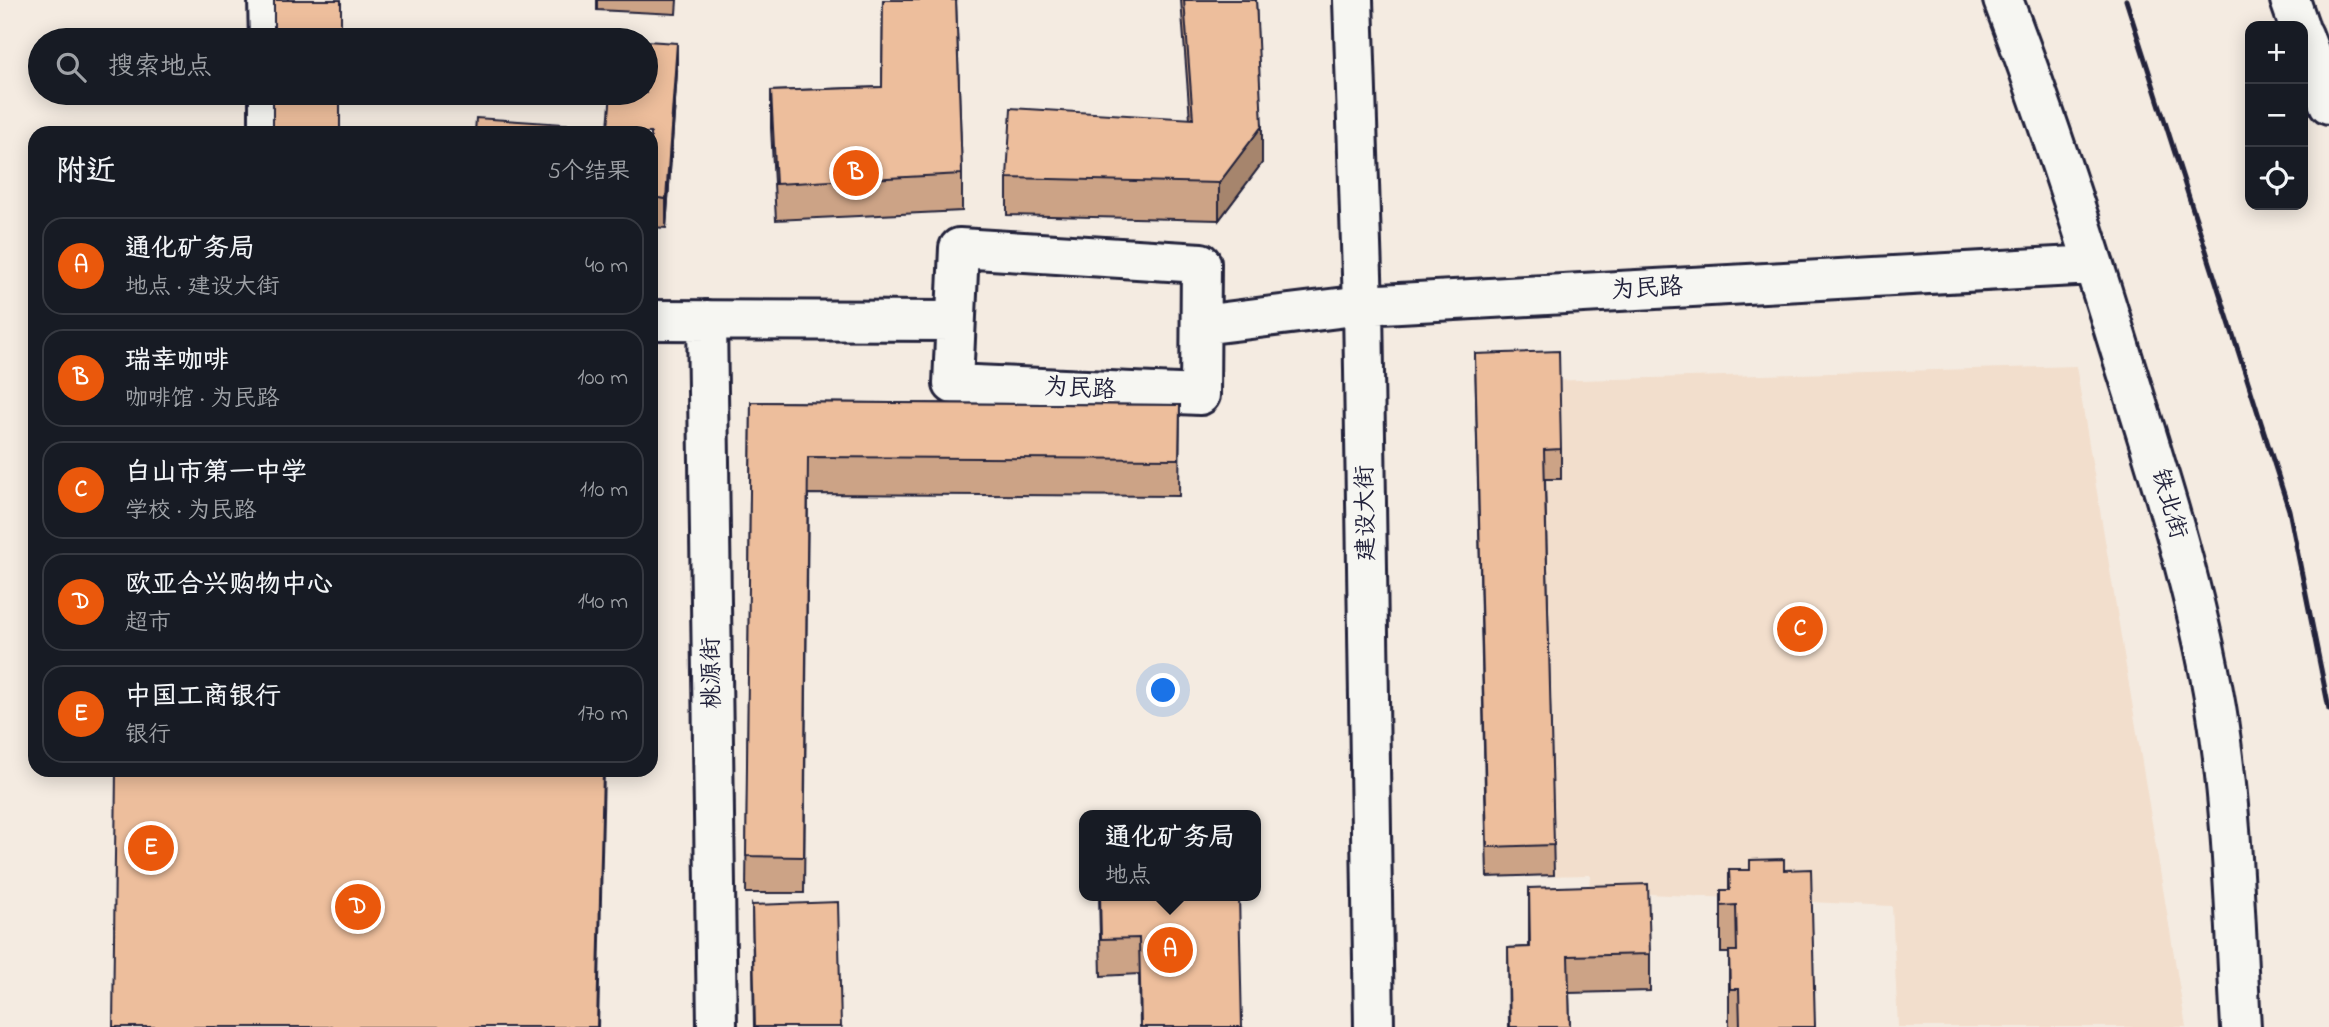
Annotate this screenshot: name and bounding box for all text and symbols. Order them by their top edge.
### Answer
map controls [2245,21,2308,210]
button: + [2245,21,2308,84]
search box [28,28,658,105]
icon: search [52,48,90,86]
text: 搜索地点 [108,49,212,87]
button: − [2245,84,2308,147]
pin: B [833,147,879,199]
button: locate [2245,147,2308,210]
text: 附近 [56,151,116,195]
text: 5个结果 [548,156,630,189]
text: 通化矿务局 [125,231,255,269]
text: A [74,250,88,283]
text: 40 m [585,250,628,283]
text: 地点 · 建设大街 [125,271,279,304]
street label: 为民路 [1610,271,1684,309]
text: 瑞幸咖啡 [125,343,229,381]
text: B [73,362,89,395]
text: 100 m [577,362,628,395]
street label: 为民路 [1043,371,1117,409]
text: 咖啡馆 · 为民路 [125,383,279,416]
text: 白山市第一中学 [125,455,307,493]
street label: 建设大街 [1349,465,1385,561]
street label: 铁北街 [2141,465,2195,543]
text: C [75,474,87,507]
text: 110 m [580,474,628,507]
text: 学校 · 为民路 [125,495,256,528]
text: 欧亚合兴购物中心 [125,567,333,605]
text: D [73,586,89,619]
text: 140 m [578,586,628,619]
pin: C [1777,603,1823,655]
text: 超市 [125,607,171,640]
street label: 桃源街 [695,637,731,709]
your location [1146,673,1180,707]
text: 中国工商银行 [125,679,281,717]
text: E [74,698,88,731]
text: 170 m [578,698,628,731]
text: 银行 [125,719,171,752]
popup [1079,810,1261,901]
text: 通化矿务局 [1105,820,1235,858]
pin: E [128,822,174,874]
text: 地点 [1105,860,1151,893]
pin: D [335,881,381,933]
pin: A [1147,924,1193,976]

